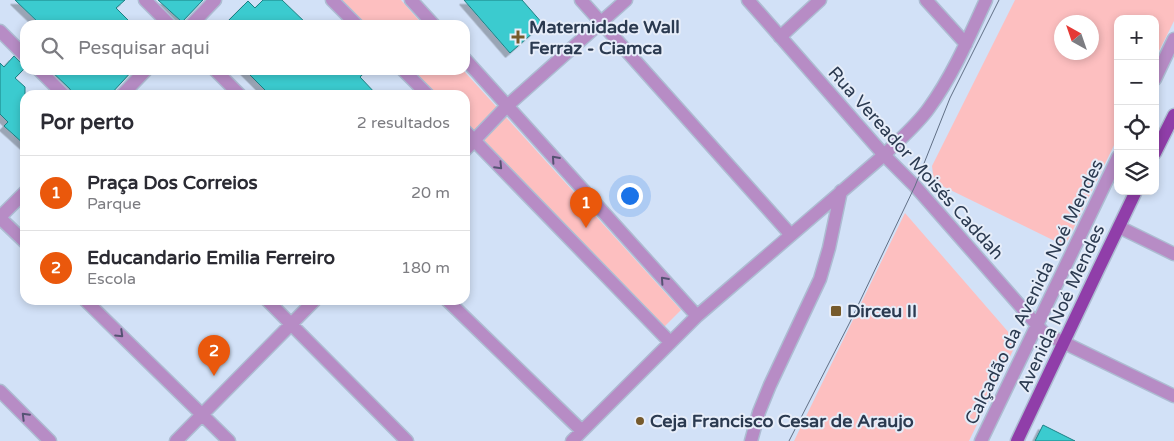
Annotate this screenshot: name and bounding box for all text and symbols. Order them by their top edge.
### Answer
north arrow [1054,15,1099,60]
map controls [1114,15,1159,195]
button: + [1114,15,1159,60]
place label: Maternidade Wall Ferraz - Ciamca [529,16,680,59]
search box [20,20,470,75]
marker: Maternidade Wall Ferraz - Ciamca [511,30,525,44]
icon: search [38,34,66,62]
text: Pesquisar aqui [78,37,210,59]
button: − [1114,60,1159,105]
street label: Rua Vereador Moisés Caddah [823,62,1009,264]
button: locate [1114,105,1159,150]
text: Por perto [40,110,134,135]
text: 2 resultados [357,113,450,133]
button: layers [1114,150,1159,195]
one-way arrow [552,156,561,165]
street label: Calçadão da Avenida Noé Mendes [960,156,1108,428]
one-way arrow [493,160,502,169]
text: Praça Dos Correios [87,172,258,194]
text: 1 [51,183,61,203]
text: 20 m [411,183,450,203]
your location [617,183,643,209]
pin: 1 [570,187,602,228]
text: Parque [87,194,141,214]
street label: Avenida Noé Mendes [1013,221,1109,395]
text: Educandario Emilia Ferreiro [87,247,335,269]
text: 2 [51,258,61,278]
text: 180 m [401,258,450,278]
text: Escola [87,269,136,289]
one-way arrow [661,276,670,285]
place label: Dirceu II [847,300,917,322]
marker: Dirceu II [829,304,843,318]
one-way arrow [114,328,123,337]
pin: 2 [198,335,230,376]
place label: Ceja Francisco Cesar de Araujo [650,410,914,432]
one-way arrow [22,413,31,422]
marker: Ceja Francisco Cesar de Araujo [634,415,646,427]

